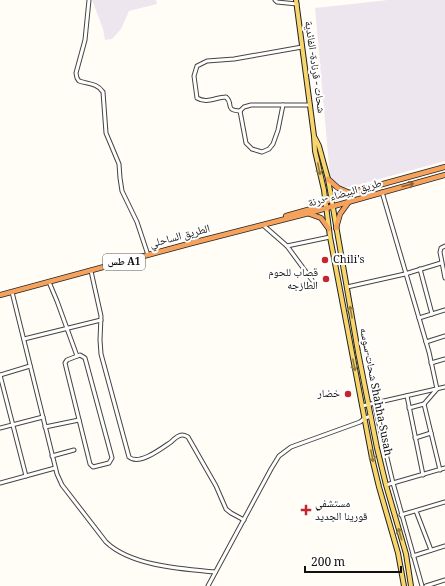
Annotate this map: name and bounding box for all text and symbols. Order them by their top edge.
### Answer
street label: شحات - قرنادة- الفائدية [298,20,330,114]
one-way arrow [315,162,323,175]
street label: طريق البيضاء -درنة [306,174,384,214]
one-way arrow [401,181,414,188]
street label: الطريق الساحلي [148,220,212,254]
place label: Chili's [333,251,365,270]
road number: طس A1 [103,254,145,270]
marker: Chili's [320,255,330,265]
place label: قصاب للحوم الطازجه [268,264,318,296]
marker: قصاب للحوم الطازجه [321,274,331,284]
one-way arrow [347,306,355,319]
street label: شحات-سوسه Shahha-Susah [353,326,397,458]
one-way arrow [351,358,359,371]
place label: خضار [316,385,340,404]
marker: خضار [343,389,353,399]
one-way arrow [368,449,376,462]
place label: مستشفي قورينا الجديد [315,495,368,527]
marker: مستشفي قورينا الجديد [300,504,312,516]
one-way arrow [396,528,403,541]
scale bar [305,548,401,574]
text: 200 m [311,553,345,574]

